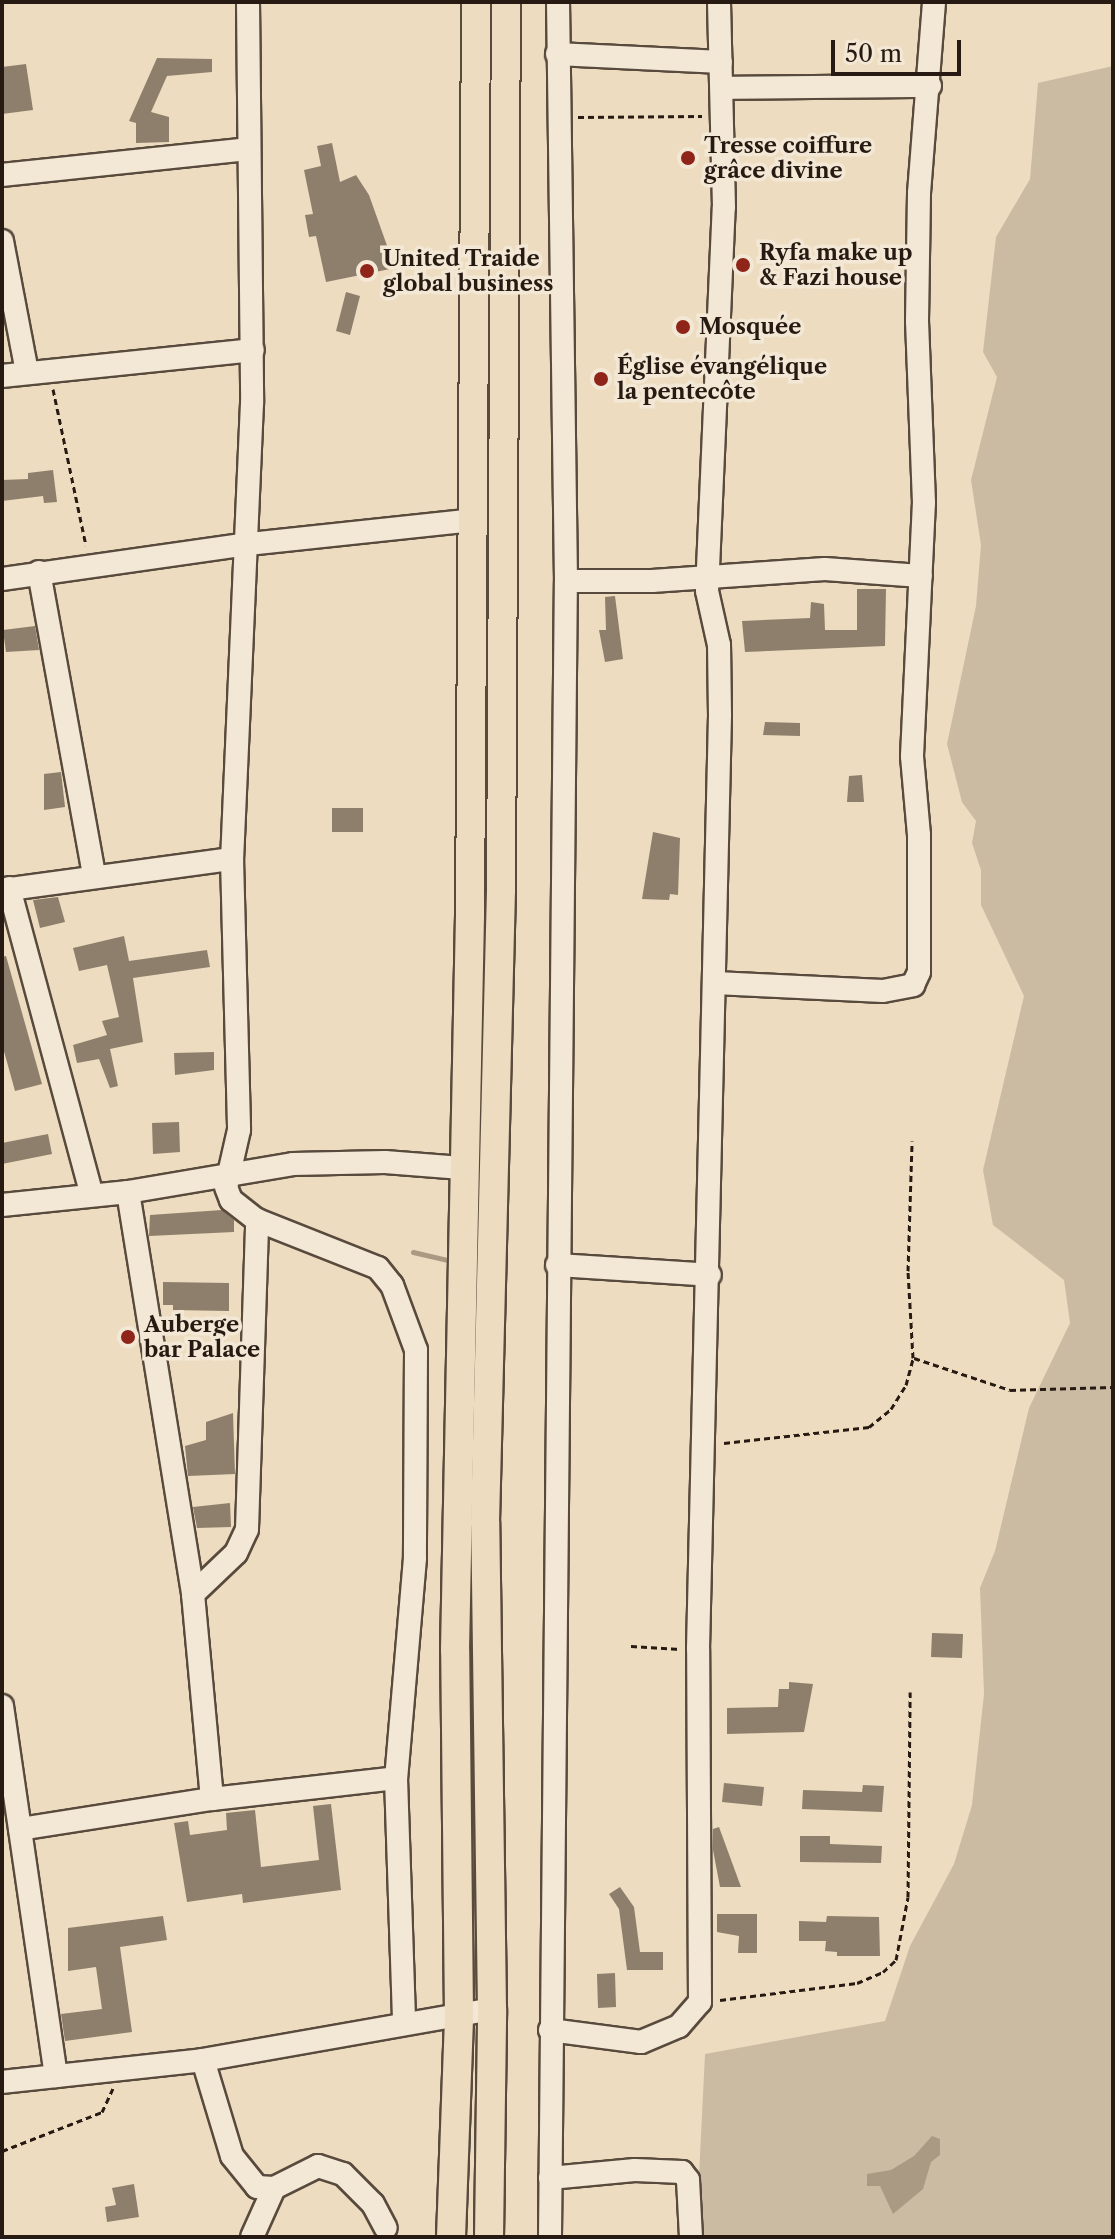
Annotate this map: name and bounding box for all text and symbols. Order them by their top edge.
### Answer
scale bar [835,24,965,74]
text: 50 m [845,39,902,68]
place label: Tresse coiffure grâce divine [704,132,872,184]
marker: Tresse coiffure grâce divine [679,149,697,167]
place label: Ryfa make up & Fazi house [759,239,913,290]
place label: United Traide global business [383,245,553,296]
marker: Ryfa make up & Fazi house [734,256,752,274]
marker: United Traide global business [358,262,376,280]
place label: Mosquée [699,314,801,340]
marker: Mosquée [674,318,692,336]
place label: Église évangélique la pentecôte [617,353,827,404]
marker: Église évangélique la pentecôte [592,370,610,388]
place label: Auberge bar Palace [144,1311,260,1362]
marker: Auberge bar Palace [119,1328,137,1346]

